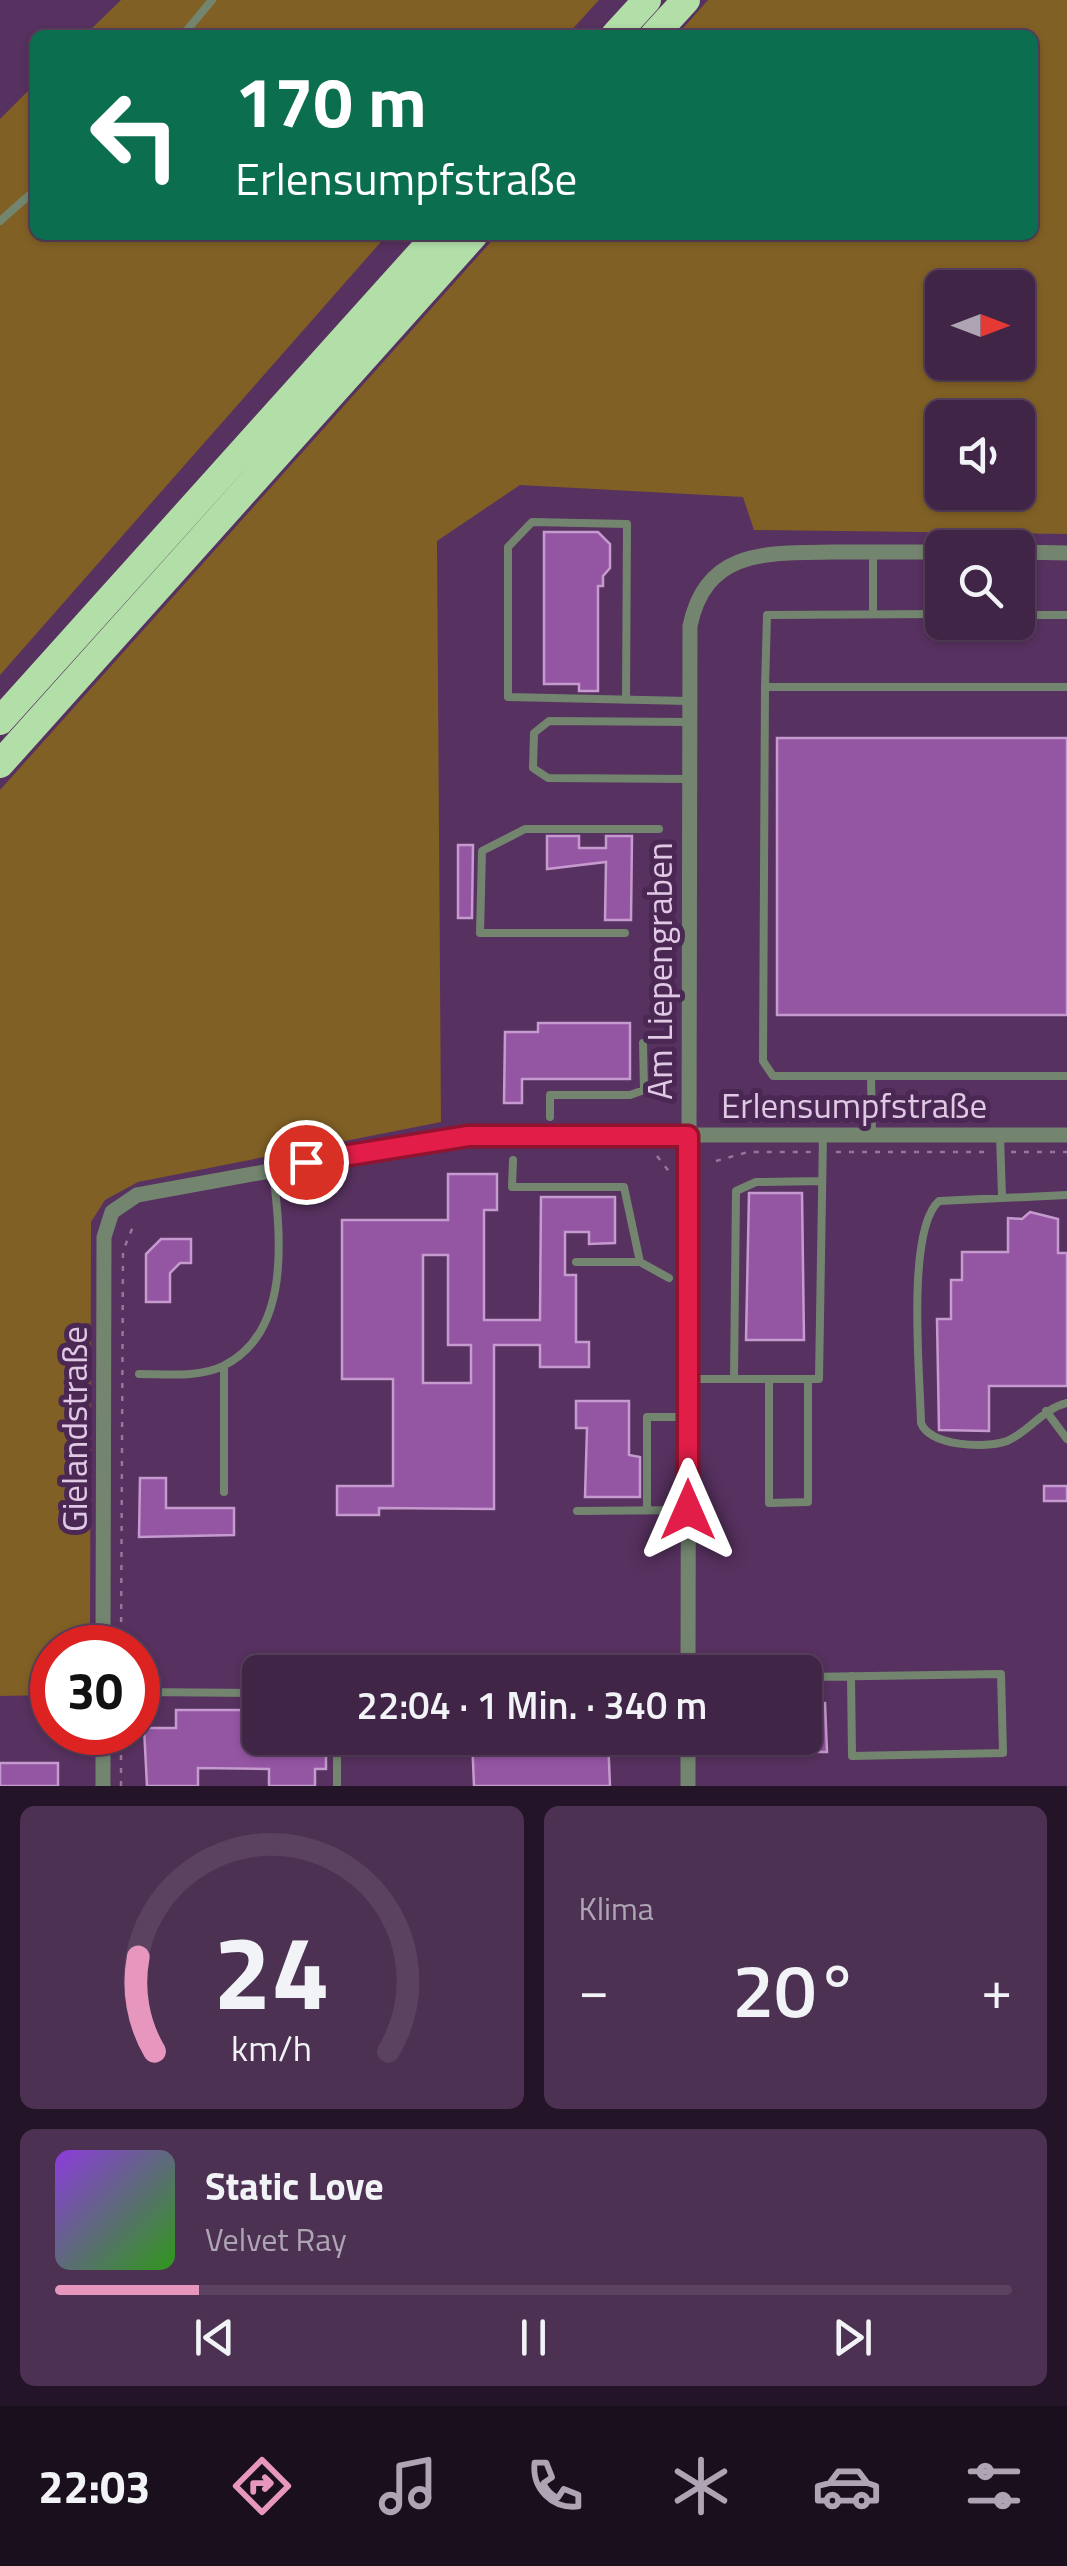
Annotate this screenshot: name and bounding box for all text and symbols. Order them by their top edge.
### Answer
text: 170 m [235,48,427,154]
icon: left [70,70,200,200]
text: Erlensumpfstraße [235,144,577,212]
north arrow [925,270,1035,380]
map controls [925,270,1035,640]
button: sound [925,400,1035,510]
button: search [925,530,1035,640]
street label: Am Liepengraben [632,842,686,1100]
street label: Erlensumpfstraße [721,1078,987,1132]
pin [264,1120,349,1205]
icon: arrive [279,1135,334,1190]
street label: Gielandstraße [47,1326,101,1532]
position arrow [636,1458,740,1562]
speed limit sign: 30 [30,1625,160,1755]
text: 22:04 · 1 Min. · 340 m [357,1676,707,1734]
text: Klima [579,1884,654,1932]
text: 24 [214,1891,330,2049]
text: 20° [732,1932,858,2046]
text: − [579,1947,609,2030]
text: + [981,1947,1012,2030]
text: km/h [231,2020,312,2075]
text: Static Love [205,2157,384,2215]
text: Velvet Ray [205,2215,347,2263]
icon: previous [187,2310,242,2365]
icon: pause [506,2310,561,2365]
icon: next [825,2310,880,2365]
icon: directions [227,2451,297,2521]
icon: music [373,2451,443,2521]
icon: phone [520,2451,590,2521]
icon: climate [666,2451,736,2521]
icon: car [812,2451,882,2521]
icon: filters [959,2451,1029,2521]
text: 22:03 [38,2452,151,2520]

